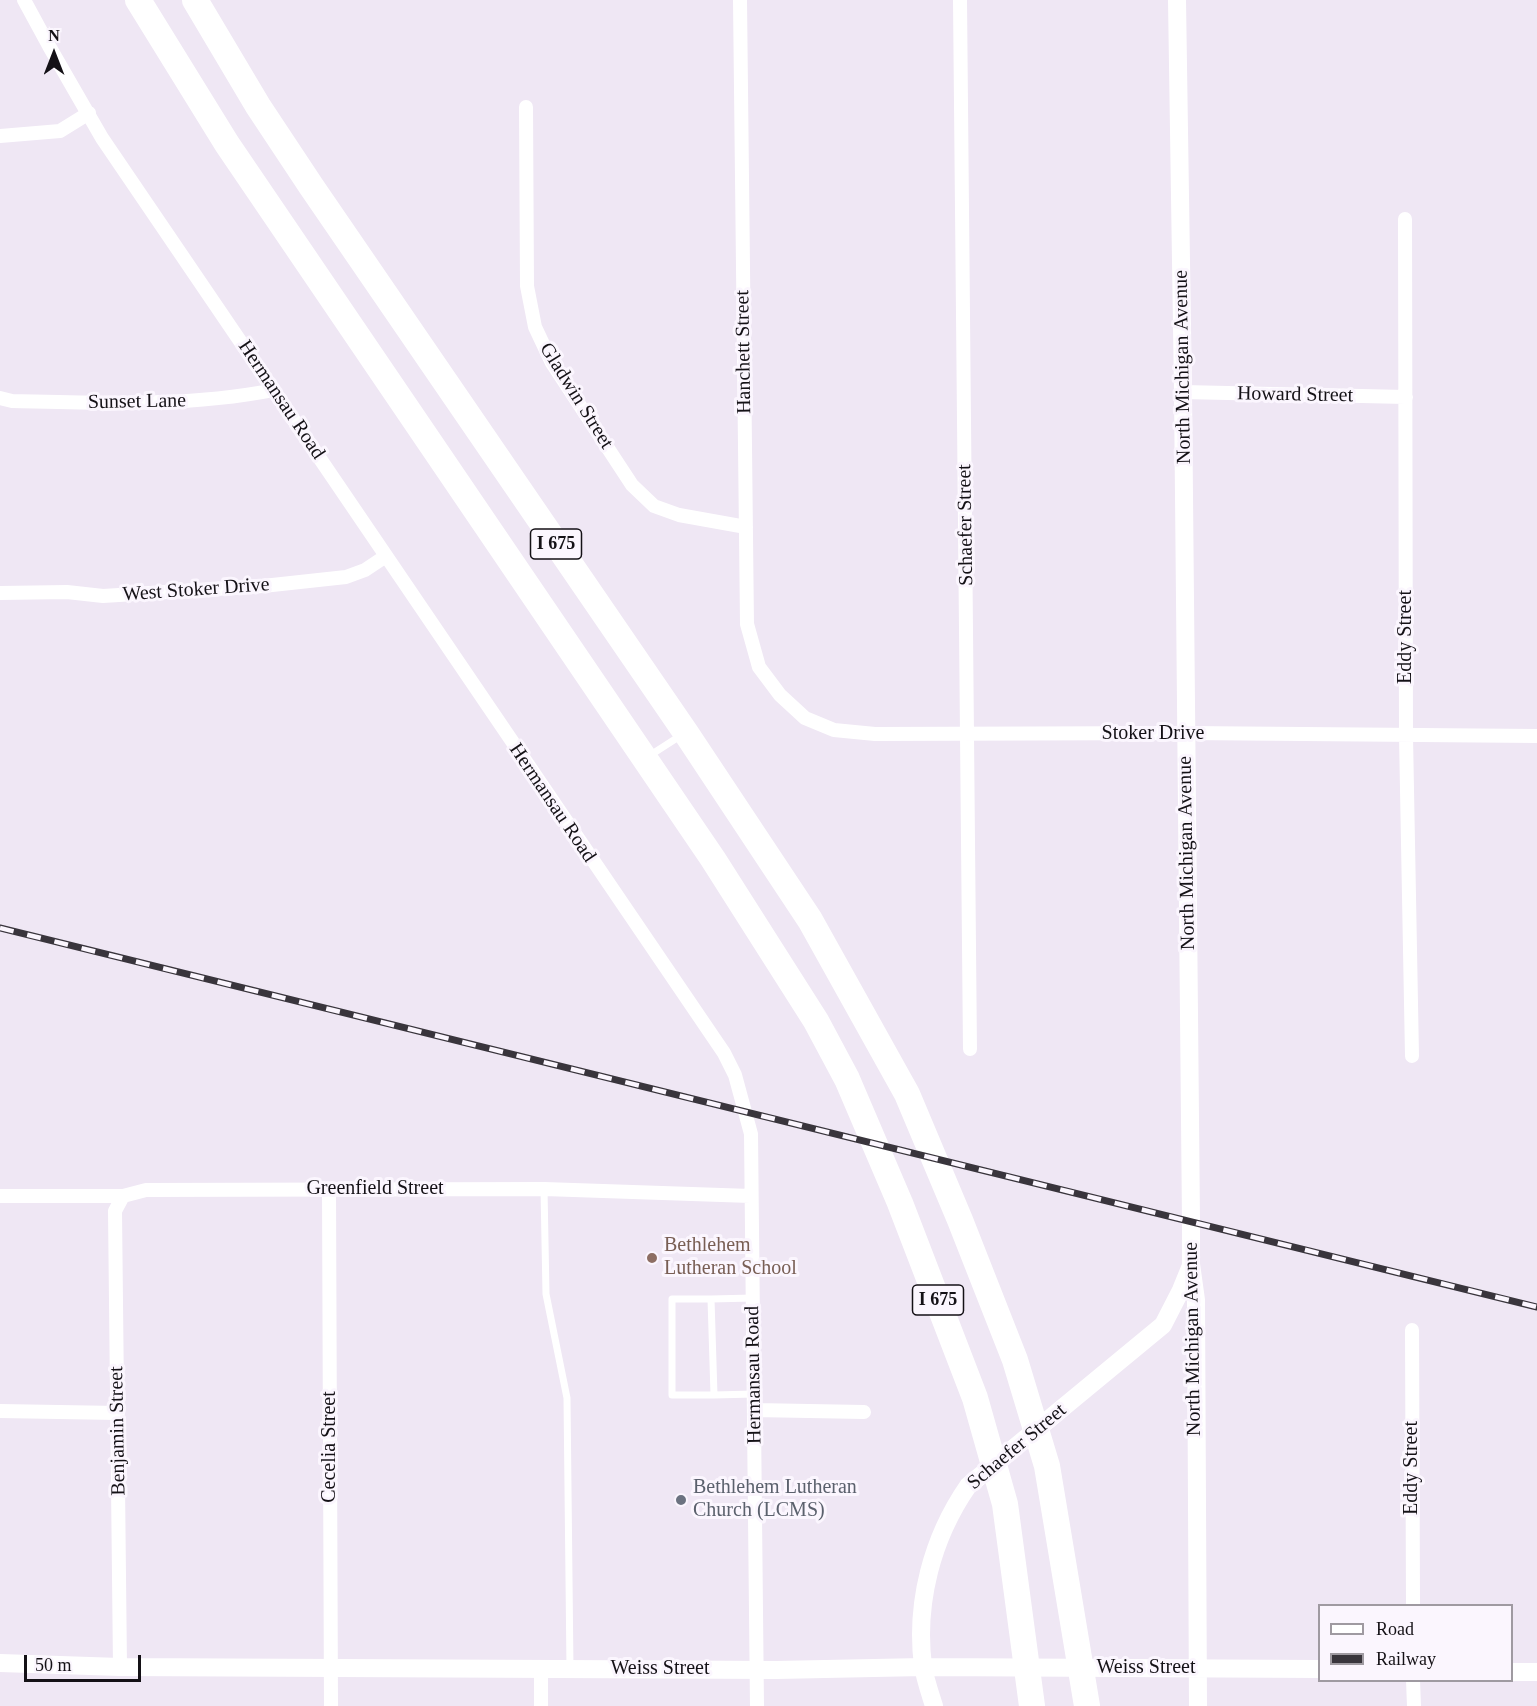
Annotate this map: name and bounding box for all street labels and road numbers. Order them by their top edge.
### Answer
street label: North Michigan Avenue [1169,270,1197,464]
street label: Hanchett Street [731,290,757,414]
street label: Hermansau Road [232,336,330,464]
street label: Gladwin Street [534,339,618,453]
street label: Howard Street [1237,382,1353,408]
street label: Sunset Lane [88,389,186,415]
street label: Schaefer Street [953,464,979,586]
road number: I 675 [530,529,582,559]
street label: West Stoker Drive [122,573,270,607]
street label: Eddy Street [1394,590,1418,684]
street label: Stoker Drive [1102,722,1204,746]
street label: Hermansau Road [503,739,601,867]
street label: North Michigan Avenue [1173,756,1201,950]
street label: Greenfield Street [306,1177,444,1201]
street label: North Michigan Avenue [1179,1242,1207,1436]
road number: I 675 [912,1285,964,1315]
street label: Hermansau Road [741,1306,767,1444]
street label: Benjamin Street [105,1366,131,1496]
street label: Cecelia Street [318,1391,342,1503]
street label: Schaefer Street [963,1399,1071,1495]
street label: Eddy Street [1400,1421,1424,1515]
street label: Weiss Street [1097,1656,1195,1680]
street label: Weiss Street [611,1657,709,1681]

